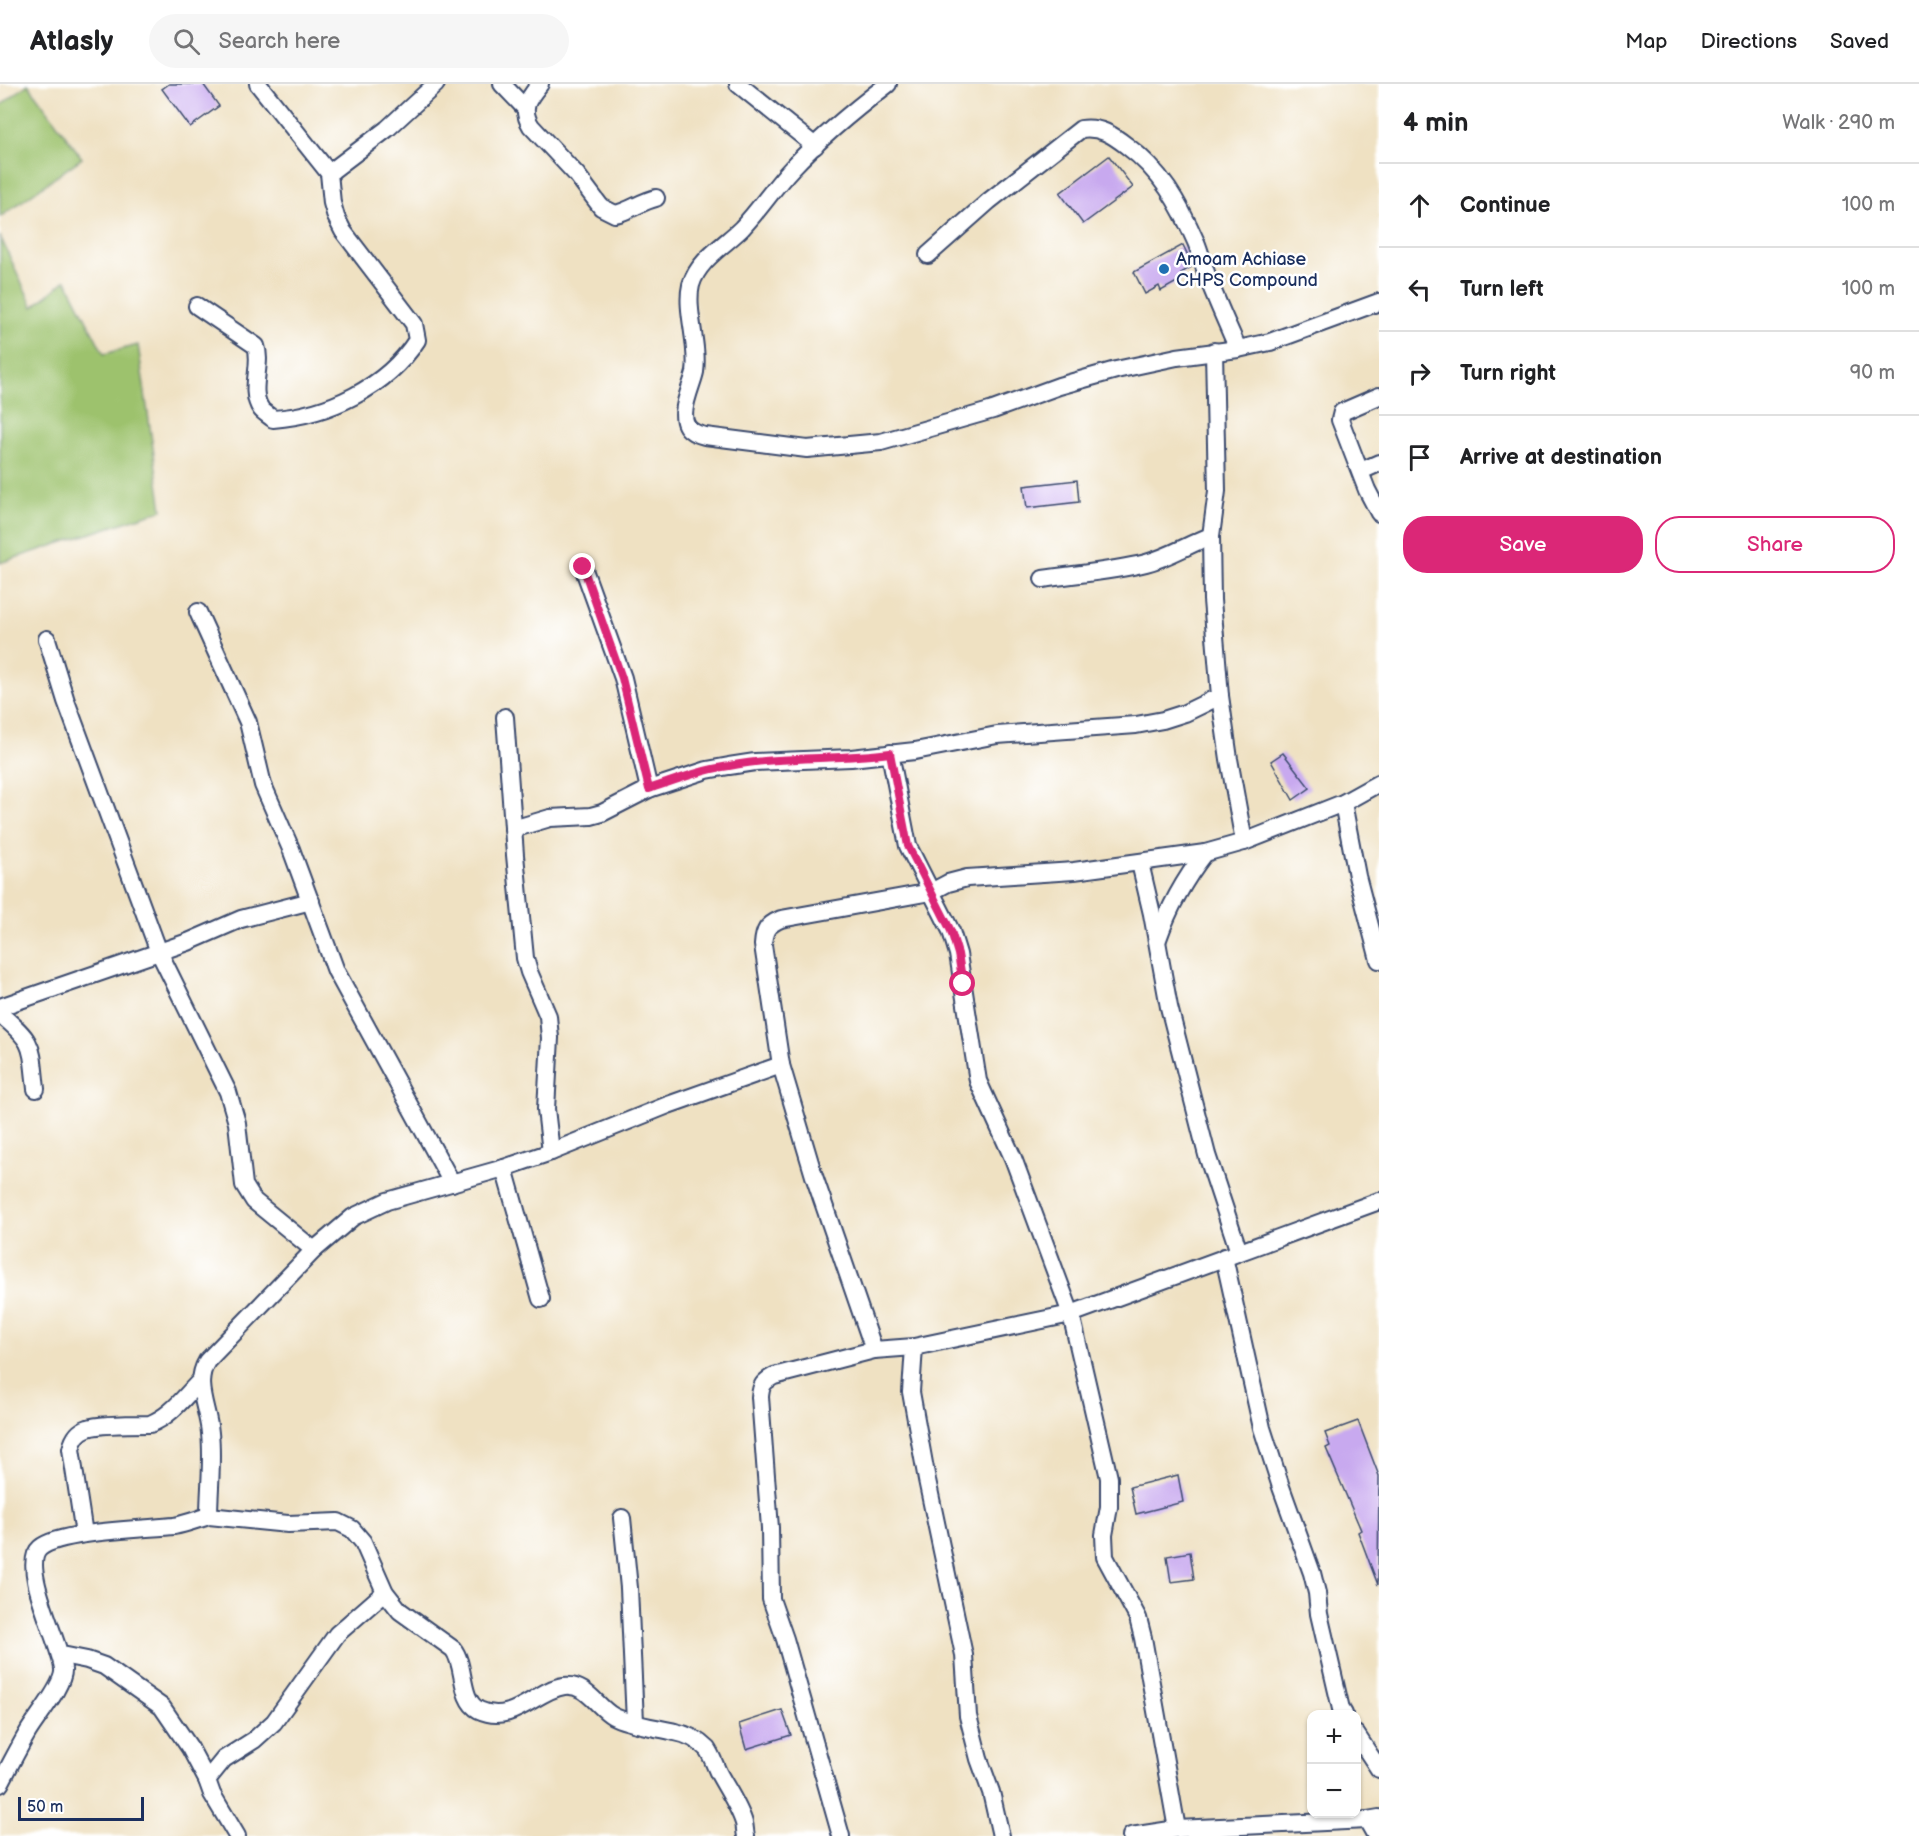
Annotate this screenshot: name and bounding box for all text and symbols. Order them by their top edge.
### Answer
search box [149,14,569,68]
text: Atlasly [30,25,113,58]
icon: search [170,25,203,58]
text: Search here [218,28,340,55]
text: Map [1625,29,1668,54]
text: Directions [1701,29,1797,54]
text: Saved [1830,29,1889,54]
text: 4 min [1403,108,1468,139]
text: Walk · 290 m [1782,111,1895,135]
icon: ahead [1403,189,1436,222]
text: Continue [1460,192,1550,219]
text: 100 m [1842,193,1895,217]
place label: Amoam Achiase CHPS Compound [1176,249,1318,291]
marker: Amoam Achiase CHPS Compound [1157,262,1171,276]
icon: left [1403,273,1436,306]
text: Turn left [1460,276,1544,303]
text: 100 m [1842,277,1895,301]
icon: right [1403,357,1436,390]
text: Turn right [1460,360,1556,387]
text: 90 m [1850,361,1895,385]
icon: arrive [1403,441,1436,474]
text: Arrive at destination [1460,444,1662,471]
button: Save [1403,516,1643,573]
button: Share [1655,516,1895,573]
route end [569,553,595,579]
route start [949,970,975,996]
map controls [1307,1710,1361,1818]
button: + [1307,1710,1361,1764]
button: − [1307,1764,1361,1818]
scale bar [18,1794,144,1822]
text: 50 m [27,1798,63,1817]

